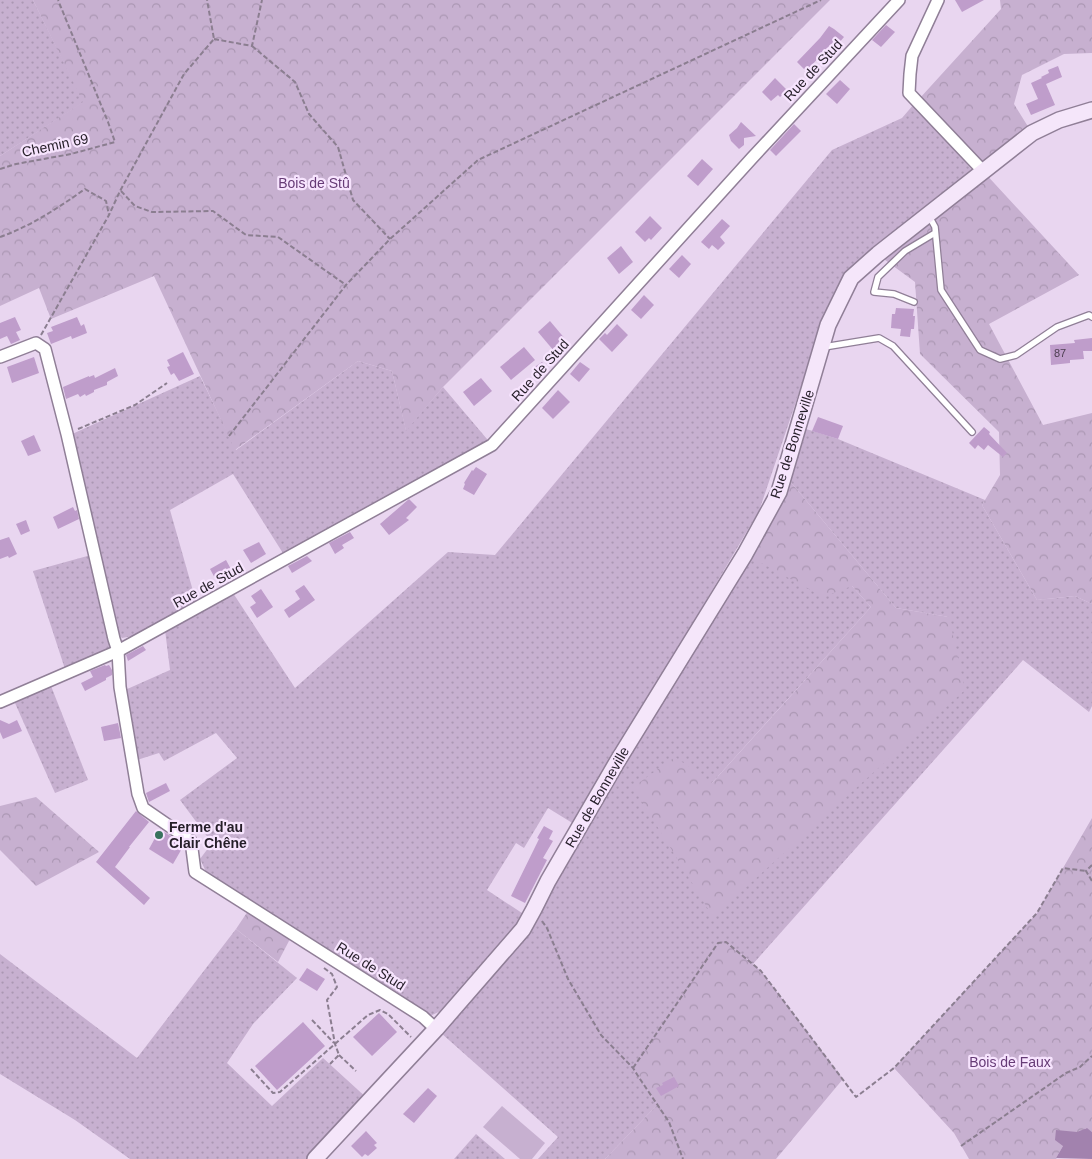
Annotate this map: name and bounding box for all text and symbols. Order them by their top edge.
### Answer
street label: Rue de Stud [781,36,845,104]
street label: Chemin 69 [20,130,90,160]
park label: Bois de Stû [278,175,350,191]
street label: Rue de Stud [508,336,572,404]
house number: 87 [1054,347,1066,359]
street label: Rue de Bonneville [767,387,817,501]
street label: Rue de Stud [170,559,246,611]
street label: Rue de Bonneville [562,744,632,850]
place label: Ferme d'au Clair Chêne [169,819,247,851]
marker: Ferme d'au Clair Chêne [153,829,165,841]
street label: Rue de Stud [334,939,408,993]
park label: Bois de Faux [969,1054,1051,1070]

